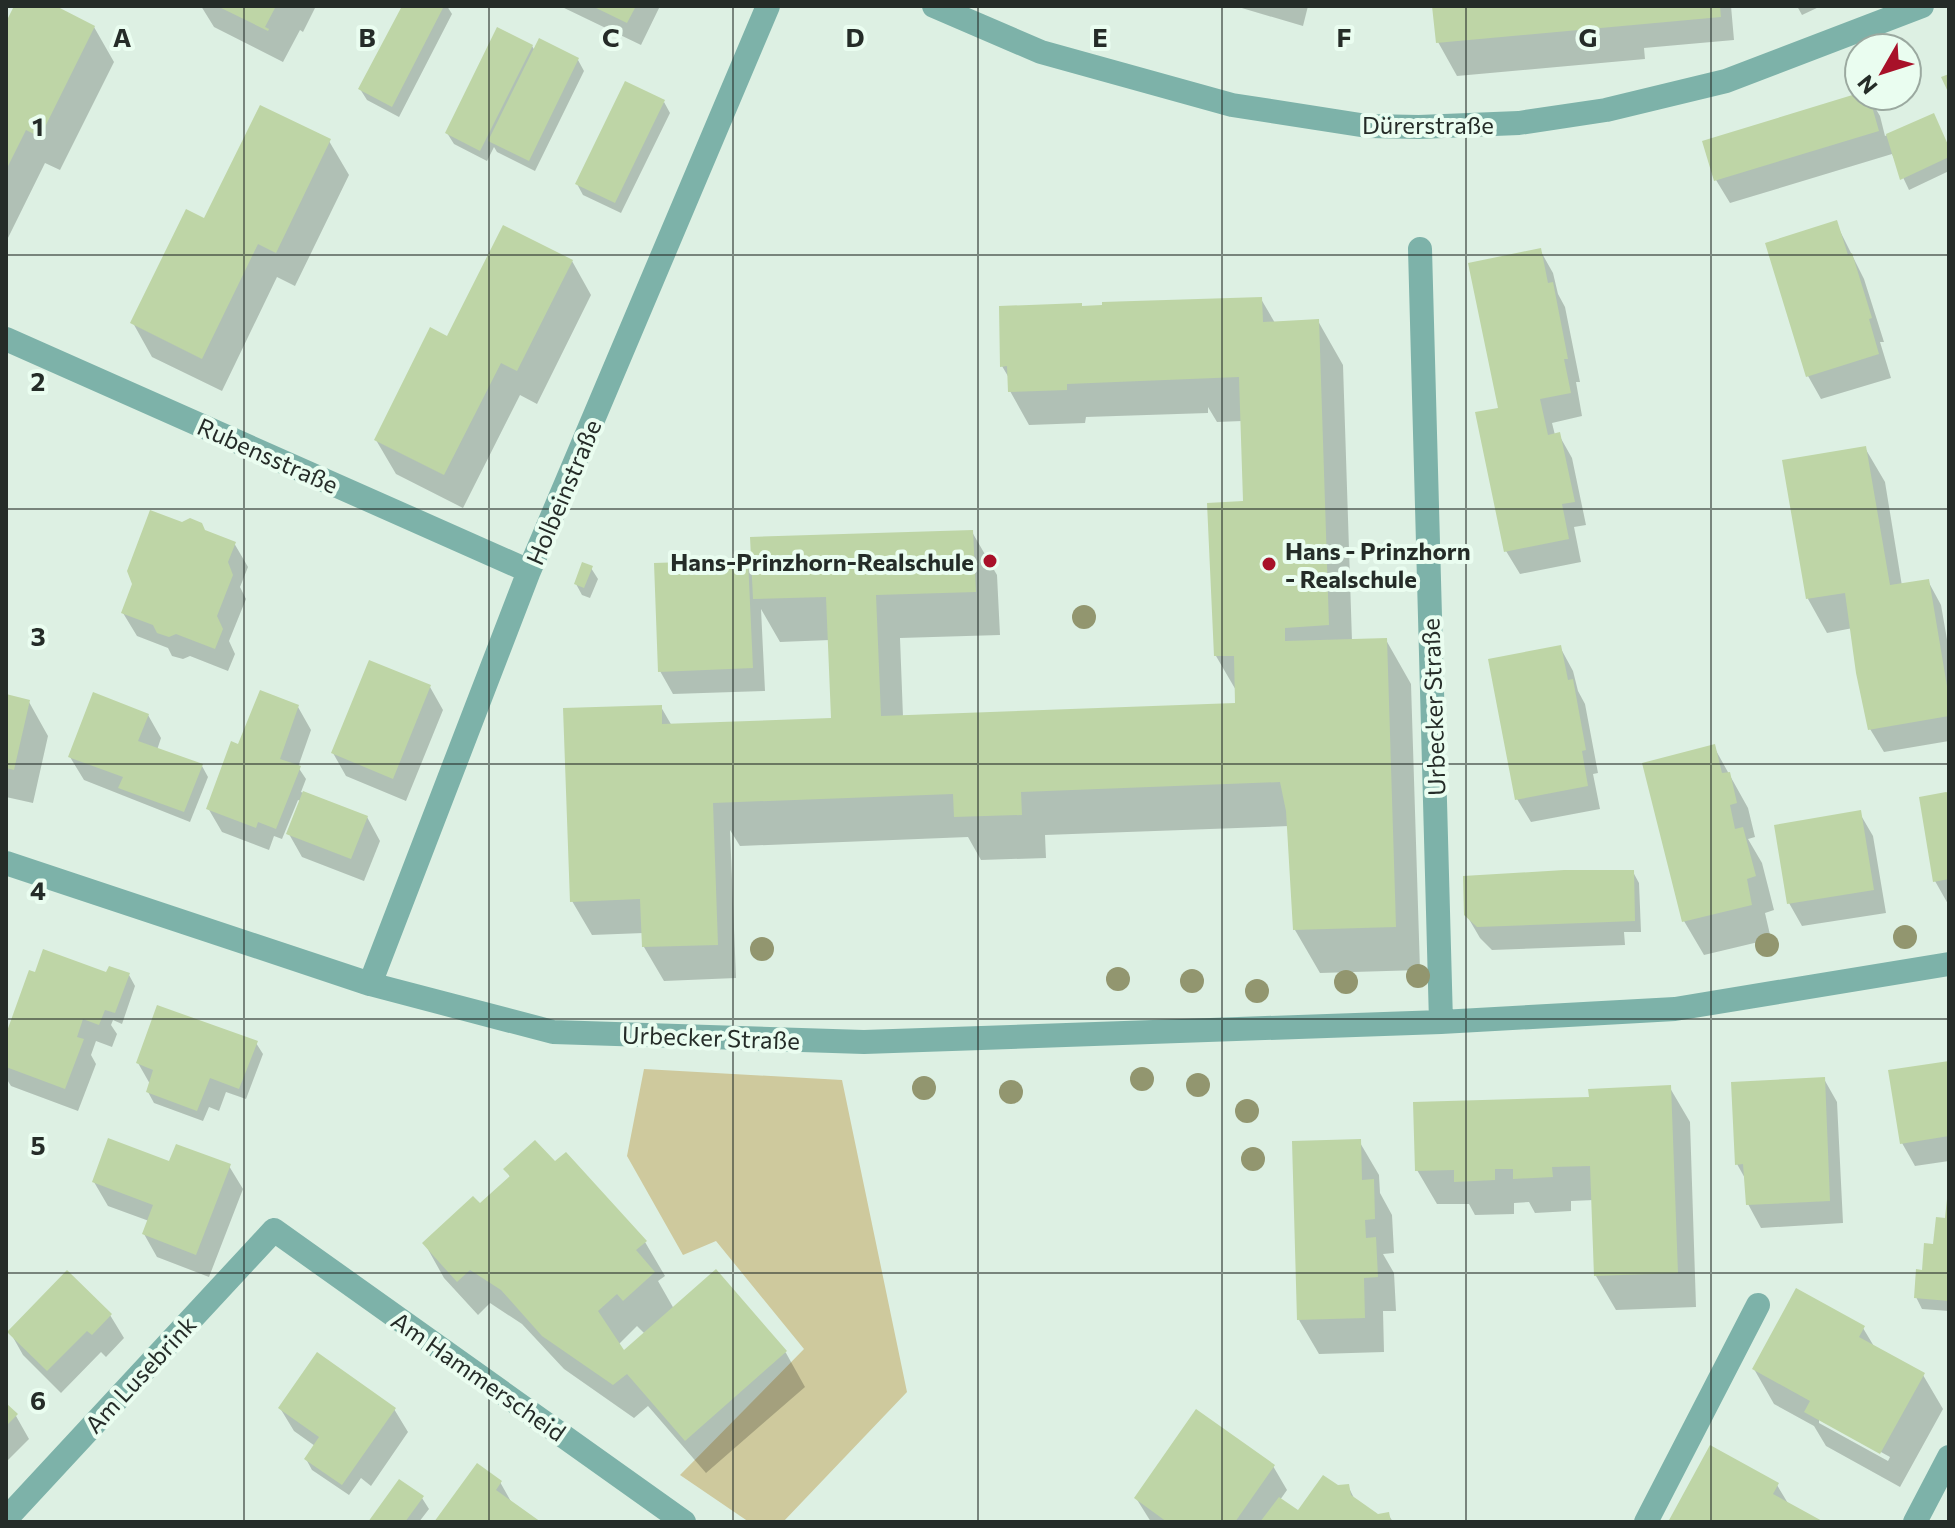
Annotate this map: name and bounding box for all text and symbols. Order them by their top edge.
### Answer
text: A [113,21,132,52]
text: B [358,21,376,52]
text: C [602,21,620,52]
text: D [845,21,865,52]
text: E [1092,21,1108,52]
text: F [1336,21,1352,52]
text: G [1579,21,1597,52]
north arrow [1843,32,1923,112]
text: N [1851,70,1883,100]
text: 1 [32,110,44,141]
street label: Dürerstraße [1362,110,1494,139]
text: 2 [31,365,45,396]
street label: Rubensstraße [193,411,343,499]
street label: Holbeinstraße [519,415,607,569]
place label: Hans - Prinzhorn - Realschule [1285,536,1471,593]
place label: Hans-Prinzhorn-Realschule [670,547,974,576]
marker: Hans-Prinzhorn-Realschule [981,552,999,570]
marker: Hans - Prinzhorn - Realschule [1260,555,1278,573]
street label: Urbecker Straße [1415,618,1451,796]
text: 3 [30,620,46,651]
text: 4 [30,874,46,905]
street label: Urbecker Straße [622,1019,800,1055]
text: 5 [30,1129,46,1160]
street label: Am Hammerscheid [386,1305,572,1447]
street label: Am Lusebrink [78,1309,202,1439]
text: 6 [30,1384,46,1415]

